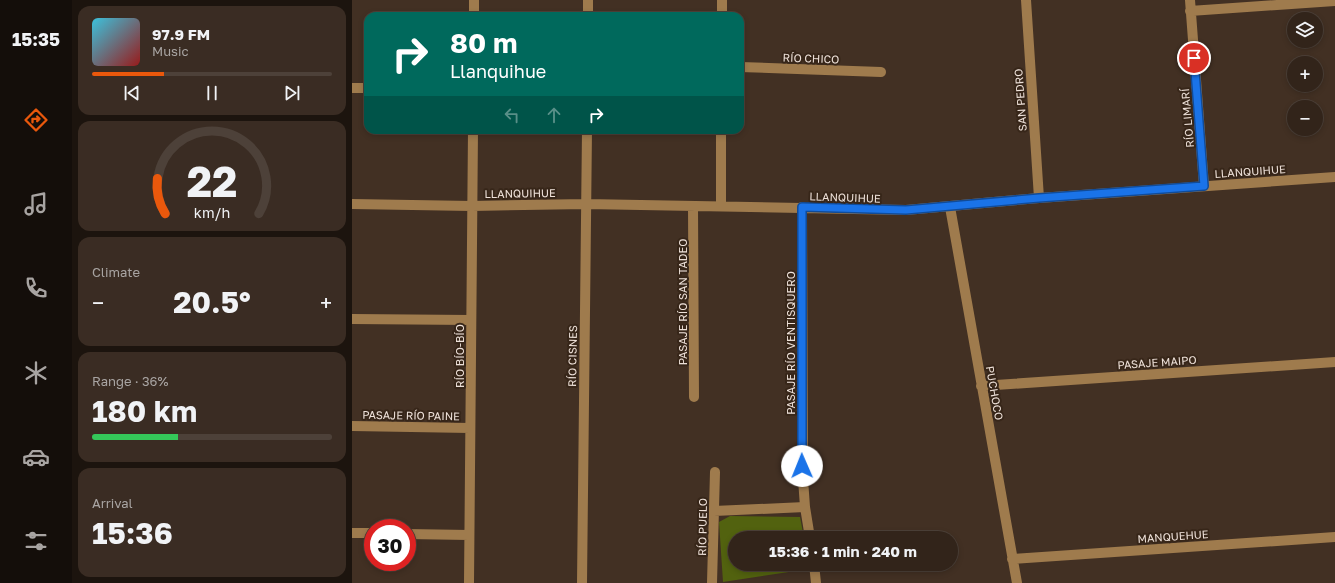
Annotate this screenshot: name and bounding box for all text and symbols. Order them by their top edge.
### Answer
map controls [1287,12,1323,136]
button: layers [1287,12,1323,48]
text: 97.9 FM [152,25,210,43]
text: 80 m [450,26,518,59]
text: 15:35 [12,28,60,50]
icon: right [384,28,436,80]
pin [1177,41,1211,75]
text: Music [152,43,189,59]
icon: arrive [1183,47,1205,69]
street label: RÍO CHICO [782,51,840,65]
button: + [1287,56,1323,92]
text: Llanquihue [450,60,546,82]
street label: SAN PEDRO [1011,68,1029,132]
icon: previous [121,82,143,104]
icon: pause [201,82,223,104]
icon: next [281,82,303,104]
street label: RÍO LIMARÍ [1178,87,1196,148]
button: − [1287,100,1323,136]
icon: left [501,104,523,126]
icon: ahead [543,104,565,126]
icon: right [585,104,607,126]
icon: directions [22,106,50,134]
text: 22 [187,156,237,206]
street label: LLANQUIHUE [1214,162,1286,180]
street label: LLANQUIHUE [484,186,556,200]
street label: LLANQUIHUE [809,189,881,205]
icon: music [22,190,50,218]
text: km/h [194,204,230,221]
street label: PASAJE RÍO SAN TADEO [676,239,689,365]
text: Climate [92,264,140,280]
street label: PASAJE RÍO VENTISQUERO [784,271,797,415]
icon: phone [22,274,50,302]
text: 20.5° [173,284,251,320]
text: − [92,289,104,316]
text: + [320,289,332,316]
street label: RÍO BÍO-BÍO [453,324,466,388]
street label: RÍO CISNES [565,325,579,387]
street label: PASAJE MAIPO [1117,353,1197,371]
icon: climate [22,359,50,387]
street label: PUCHOCO [984,365,1006,421]
text: Range · 36% [92,373,168,389]
text: 180 km [92,393,197,429]
street label: PASAJE RÍO PAINE [362,408,460,422]
icon: car [22,443,50,471]
position arrow [781,445,823,487]
text: Arrival [92,495,133,511]
street label: RÍO PUELO [695,498,709,556]
text: 15:36 [92,515,173,551]
speed limit sign: 30 [364,519,416,571]
icon: filters [22,527,50,555]
street label: MANQUEHUE [1137,527,1209,545]
text: 15:36 · 1 min · 240 m [769,542,917,560]

